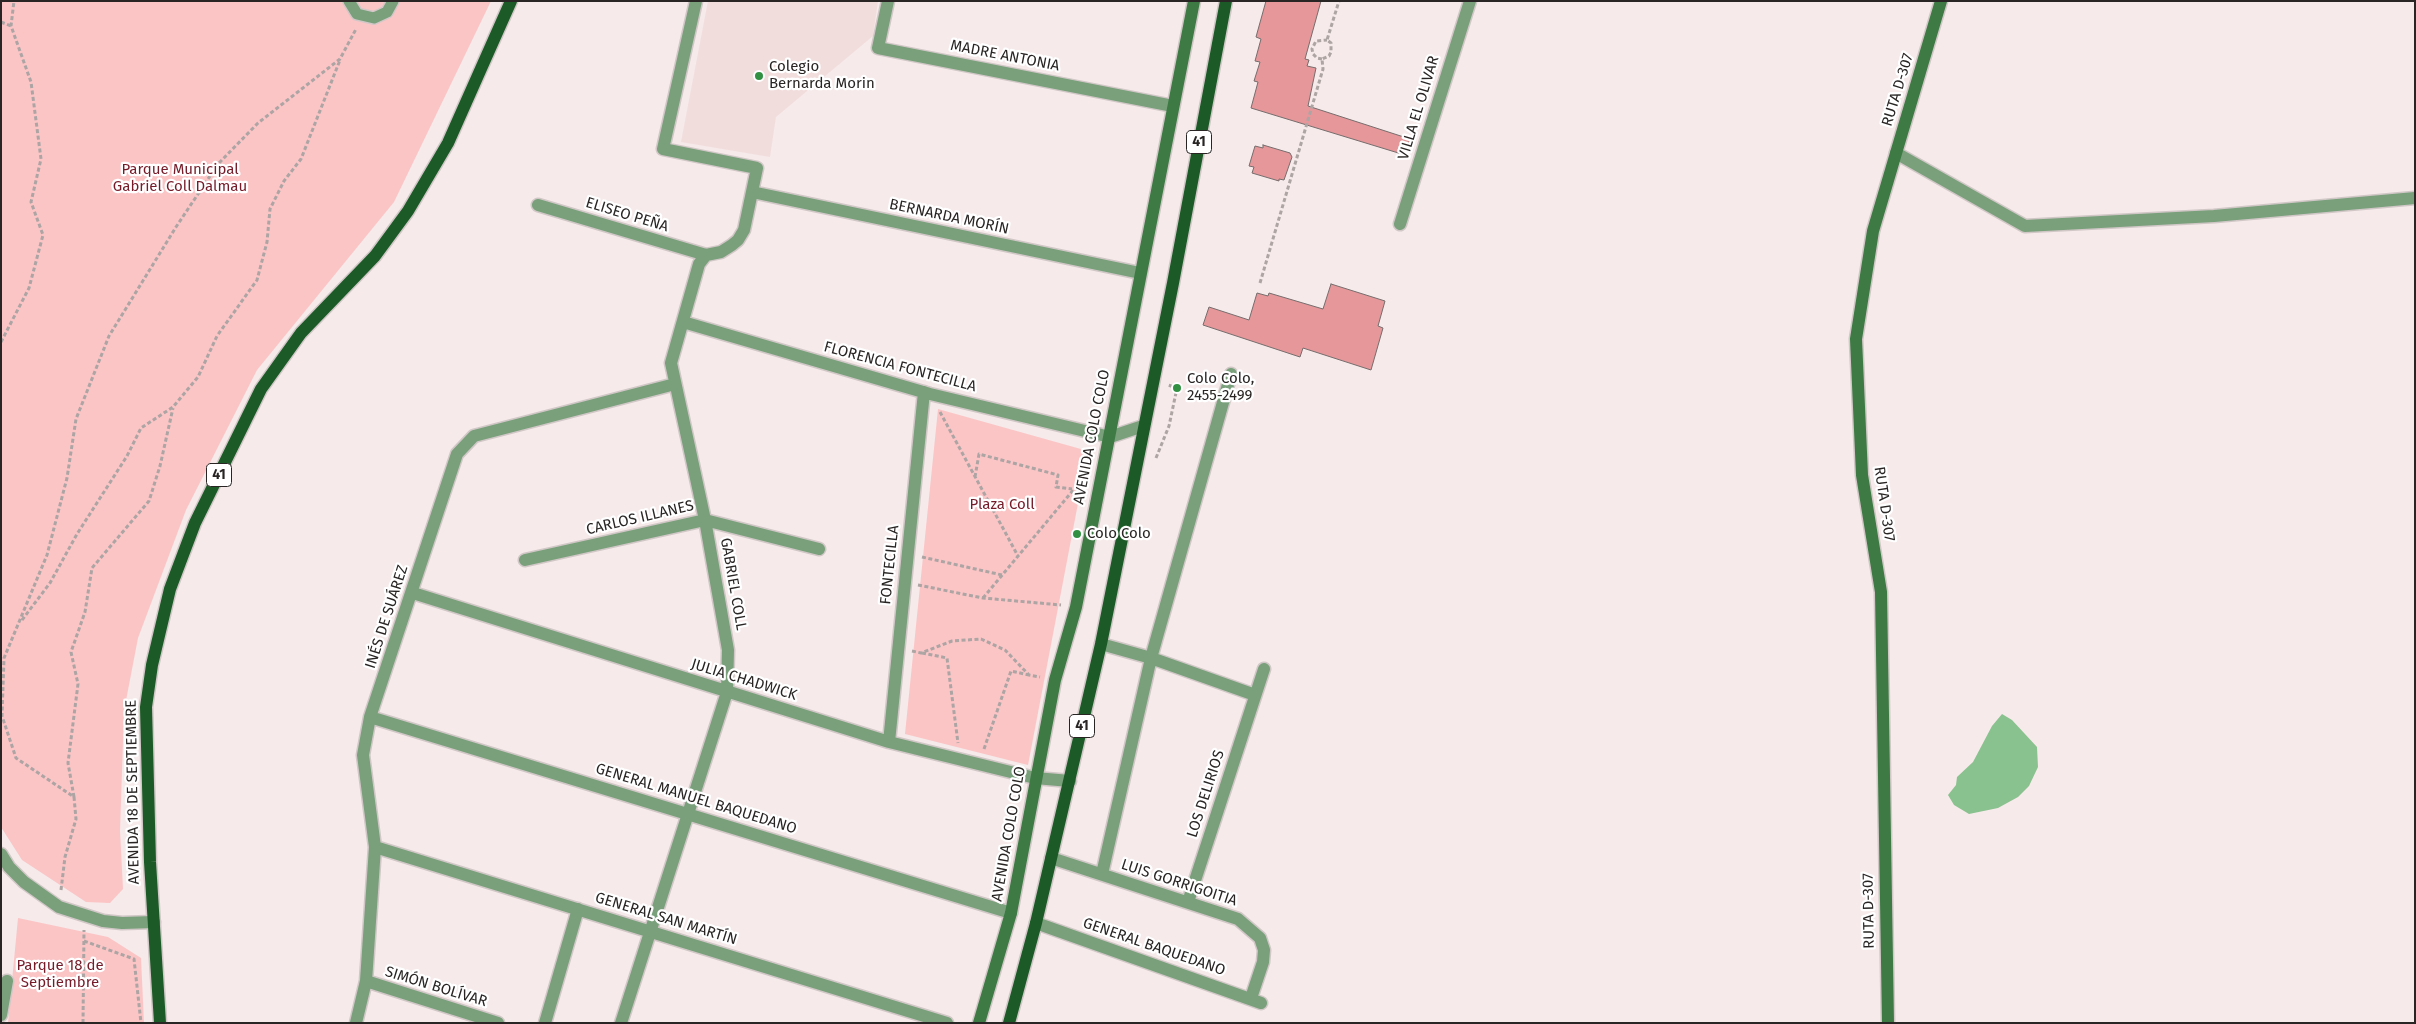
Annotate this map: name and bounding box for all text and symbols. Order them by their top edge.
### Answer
street label: MADRE ANTONIA [949,37,1061,75]
street label: RUTA D-307 [1878,51,1918,129]
street label: VILLA EL OLIVAR [1395,54,1443,162]
place label: Colegio Bernarda Morin [769,58,875,93]
marker: Colegio Bernarda Morin [753,70,765,82]
road number: 41 [1186,130,1212,154]
park label: Parque Municipal Gabriel Coll Dalmau [113,161,247,196]
street label: ELISEO PEÑA [583,194,671,236]
street label: BERNARDA MORÍN [888,196,1010,238]
street label: FLORENCIA FONTECILLA [822,338,978,396]
street label: AVENIDA COLO COLO [1070,368,1114,506]
place label: Colo Colo, 2455-2499 [1187,370,1254,405]
marker: Colo Colo, 2455-2499 [1171,382,1183,394]
road number: 41 [206,464,232,486]
street label: RUTA D-307 [1870,465,1898,543]
park label: Plaza Coll [969,496,1035,514]
street label: CARLOS ILLANES [585,497,695,539]
street label: FONTECILLA [877,524,903,606]
place label: Colo Colo [1087,525,1151,543]
marker: Colo Colo [1071,528,1083,540]
street label: GABRIEL COLL [716,536,750,632]
street label: INÉS DE SUÁREZ [362,563,412,671]
street label: JULIA CHADWICK [689,655,799,705]
street label: AVENIDA 18 DE SEPTIEMBRE [122,700,144,884]
road number: 41 [1070,714,1094,738]
street label: LOS DELIRIOS [1183,748,1229,840]
street label: GENERAL MANUEL BAQUEDANO [593,760,799,838]
street label: AVENIDA COLO COLO [988,765,1030,903]
street label: LUIS GORRIGOITIA [1119,856,1239,910]
street label: RUTA D-307 [1859,873,1879,949]
street label: GENERAL SAN MARTÍN [593,889,739,949]
street label: GENERAL BAQUEDANO [1080,914,1228,980]
park label: Parque 18 de Septiembre [16,957,104,992]
street label: SIMÓN BOLÍVAR [383,963,489,1011]

